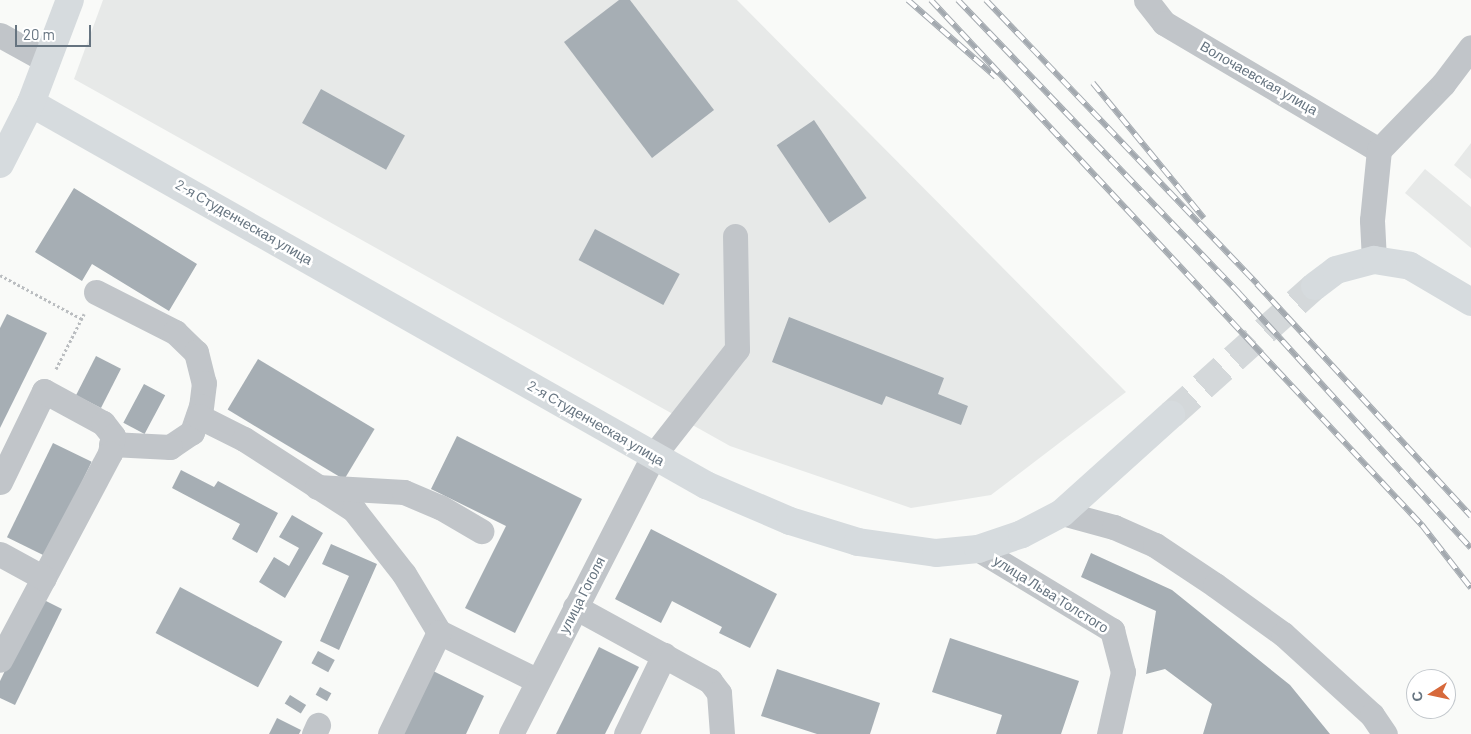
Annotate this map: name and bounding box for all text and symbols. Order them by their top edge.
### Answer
scale bar [18,15,94,47]
text: 20 m [23,25,55,43]
street label: Волочаевская улица [1197,38,1321,118]
street label: 2-я Студенческая улица [172,176,316,268]
street label: 2-я Студенческая улица [524,377,668,469]
street label: улица Льва Толстого [990,552,1112,636]
street label: улица Гоголя [556,554,608,636]
north arrow [1406,669,1456,719]
text: С [1407,690,1426,703]

